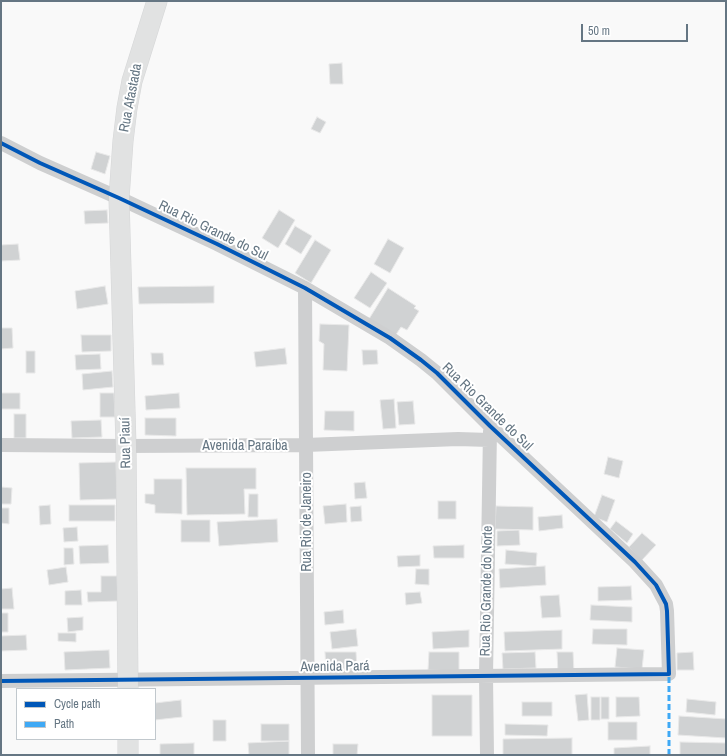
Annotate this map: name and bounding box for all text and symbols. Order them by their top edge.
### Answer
scale bar [583,16,690,42]
text: 50 m [588,23,610,39]
street label: Rua Afastada [116,62,146,134]
street label: Rua Rio Grande do Sul [156,197,270,265]
street label: Rua Rio Grande do Sul [438,360,536,454]
street label: Rua Piauí [117,417,135,469]
street label: Avenida Paraíba [202,438,288,454]
street label: Rua Rio de Janeiro [299,472,315,572]
street label: Rua Rio Grande do Norte [477,525,497,657]
street label: Avenida Pará [300,658,370,676]
legend [16,688,156,740]
text: Cycle path [54,696,101,712]
text: Path [54,716,74,732]

